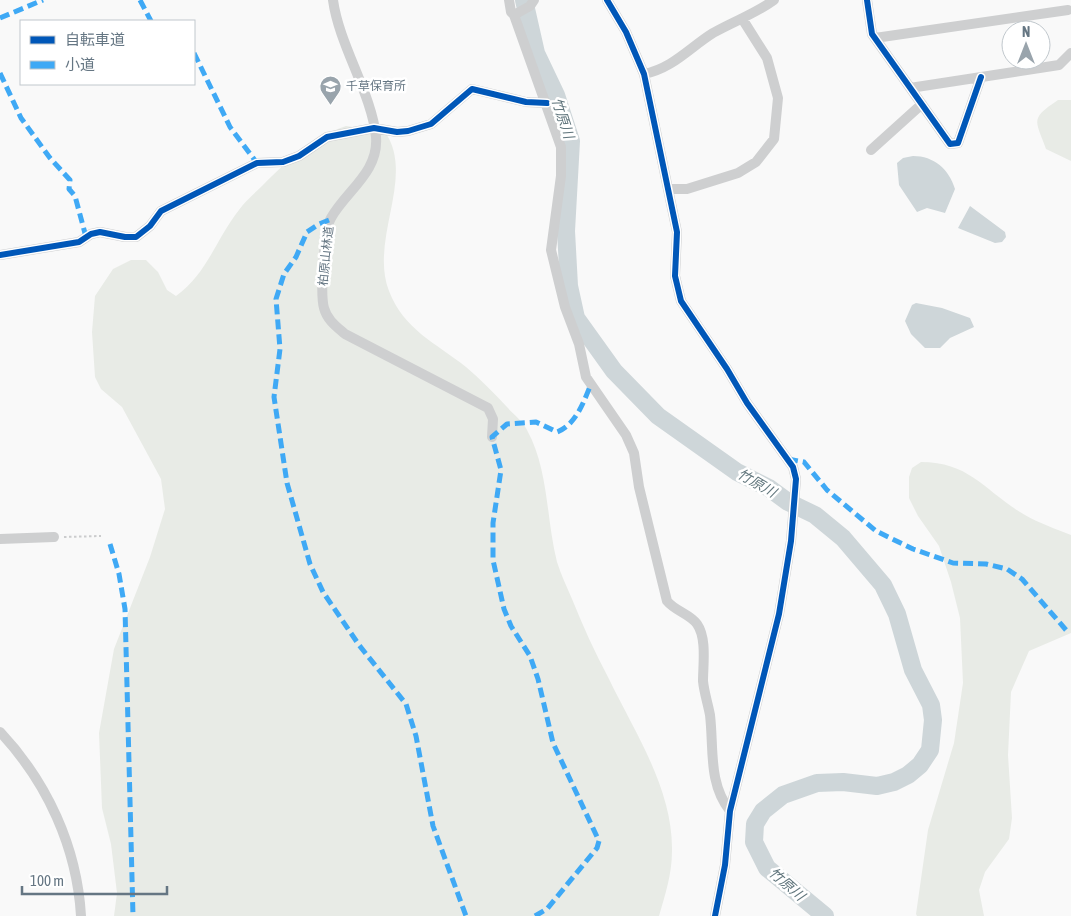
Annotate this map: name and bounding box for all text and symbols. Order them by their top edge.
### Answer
legend [20,20,195,85]
north arrow [1001,20,1051,70]
text: N [1022,24,1030,40]
text: 自転車道 [65,31,125,48]
text: 小道 [65,56,95,73]
school or university icon: 千草保育所 [318,74,342,105]
place label: 千草保育所 [346,79,406,93]
water label: 竹原川 [549,96,578,142]
street label: 柏原山林道 [316,225,336,287]
water label: 竹原川 [735,466,781,501]
scale bar [22,864,168,896]
water label: 竹原川 [766,864,810,905]
text: 100 m [30,872,64,889]

